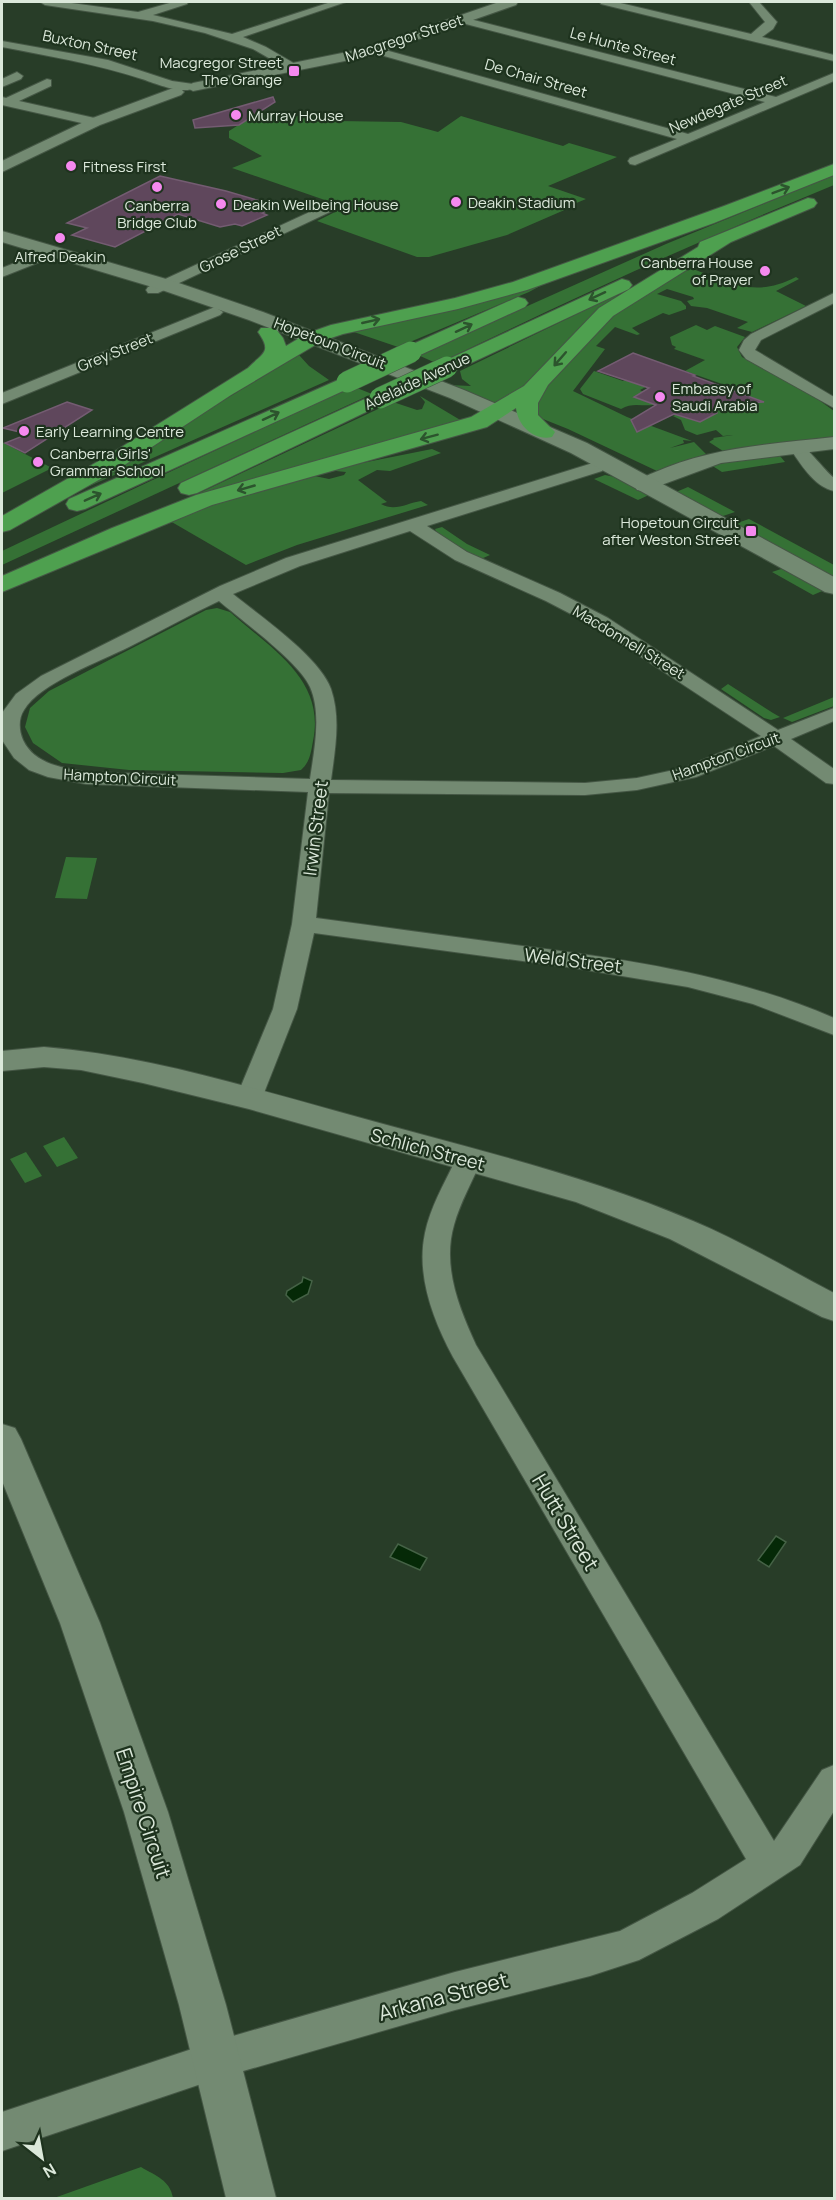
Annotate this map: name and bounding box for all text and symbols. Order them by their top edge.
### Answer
street label: Macgregor Street [343,9,465,67]
street label: Le Hunte Street [568,22,678,70]
street label: Buxton Street [41,25,139,65]
place label: Macgregor Street The Grange [160,52,282,90]
street label: De Chair Street [482,53,590,103]
marker: Macgregor Street The Grange [287,64,301,78]
street label: Newdegate Street [666,70,790,138]
place label: Murray House [248,105,344,126]
marker: Murray House [229,108,243,122]
place label: Fitness First [83,156,166,177]
marker: Fitness First [64,159,78,173]
marker: Canberra Bridge Club [150,180,164,194]
one-way arrow [771,184,789,195]
place label: Deakin Stadium [468,192,575,213]
place label: Deakin Wellbeing House [233,194,399,215]
place label: Canberra Bridge Club [117,195,197,233]
marker: Deakin Stadium [449,195,463,209]
marker: Deakin Wellbeing House [214,197,228,211]
street label: Grose Street [196,220,284,278]
marker: Alfred Deakin [53,231,67,245]
place label: Alfred Deakin [14,246,106,267]
place label: Canberra House of Prayer [641,252,754,290]
marker: Canberra House of Prayer [758,264,772,278]
one-way arrow [589,291,607,303]
street label: Hopetoun Circuit [271,312,389,374]
one-way arrow [361,315,380,327]
one-way arrow [454,321,472,333]
street label: Grey Street [74,327,156,377]
street label: Adelaide Avenue [361,347,474,415]
one-way arrow [553,351,567,366]
place label: Embassy of Saudi Arabia [672,378,758,416]
marker: Embassy of Saudi Arabia [653,390,667,404]
one-way arrow [261,410,279,422]
place label: Early Learning Centre [36,421,184,442]
marker: Early Learning Centre [17,424,31,438]
one-way arrow [420,432,439,444]
place label: Canberra Girls' Grammar School [50,443,164,481]
marker: Canberra Girls' Grammar School [31,455,45,469]
one-way arrow [237,483,256,494]
one-way arrow [84,491,102,503]
place label: Hopetoun Circuit after Weston Street [602,512,739,550]
marker: Hopetoun Circuit after Weston Street [744,524,758,538]
street label: Macdonnell Street [569,600,689,684]
street label: Hampton Circuit [669,727,783,785]
street label: Hampton Circuit [63,764,177,790]
street label: Irwin Street [297,779,333,877]
street label: Weld Street [523,942,623,978]
street label: Schlich Street [368,1122,488,1176]
street label: Hutt Street [526,1468,606,1576]
street label: Empire Circuit [110,1744,178,1882]
street label: Arkana Street [375,1965,511,2027]
north arrow [12,2128,72,2188]
text: N [39,2158,60,2183]

